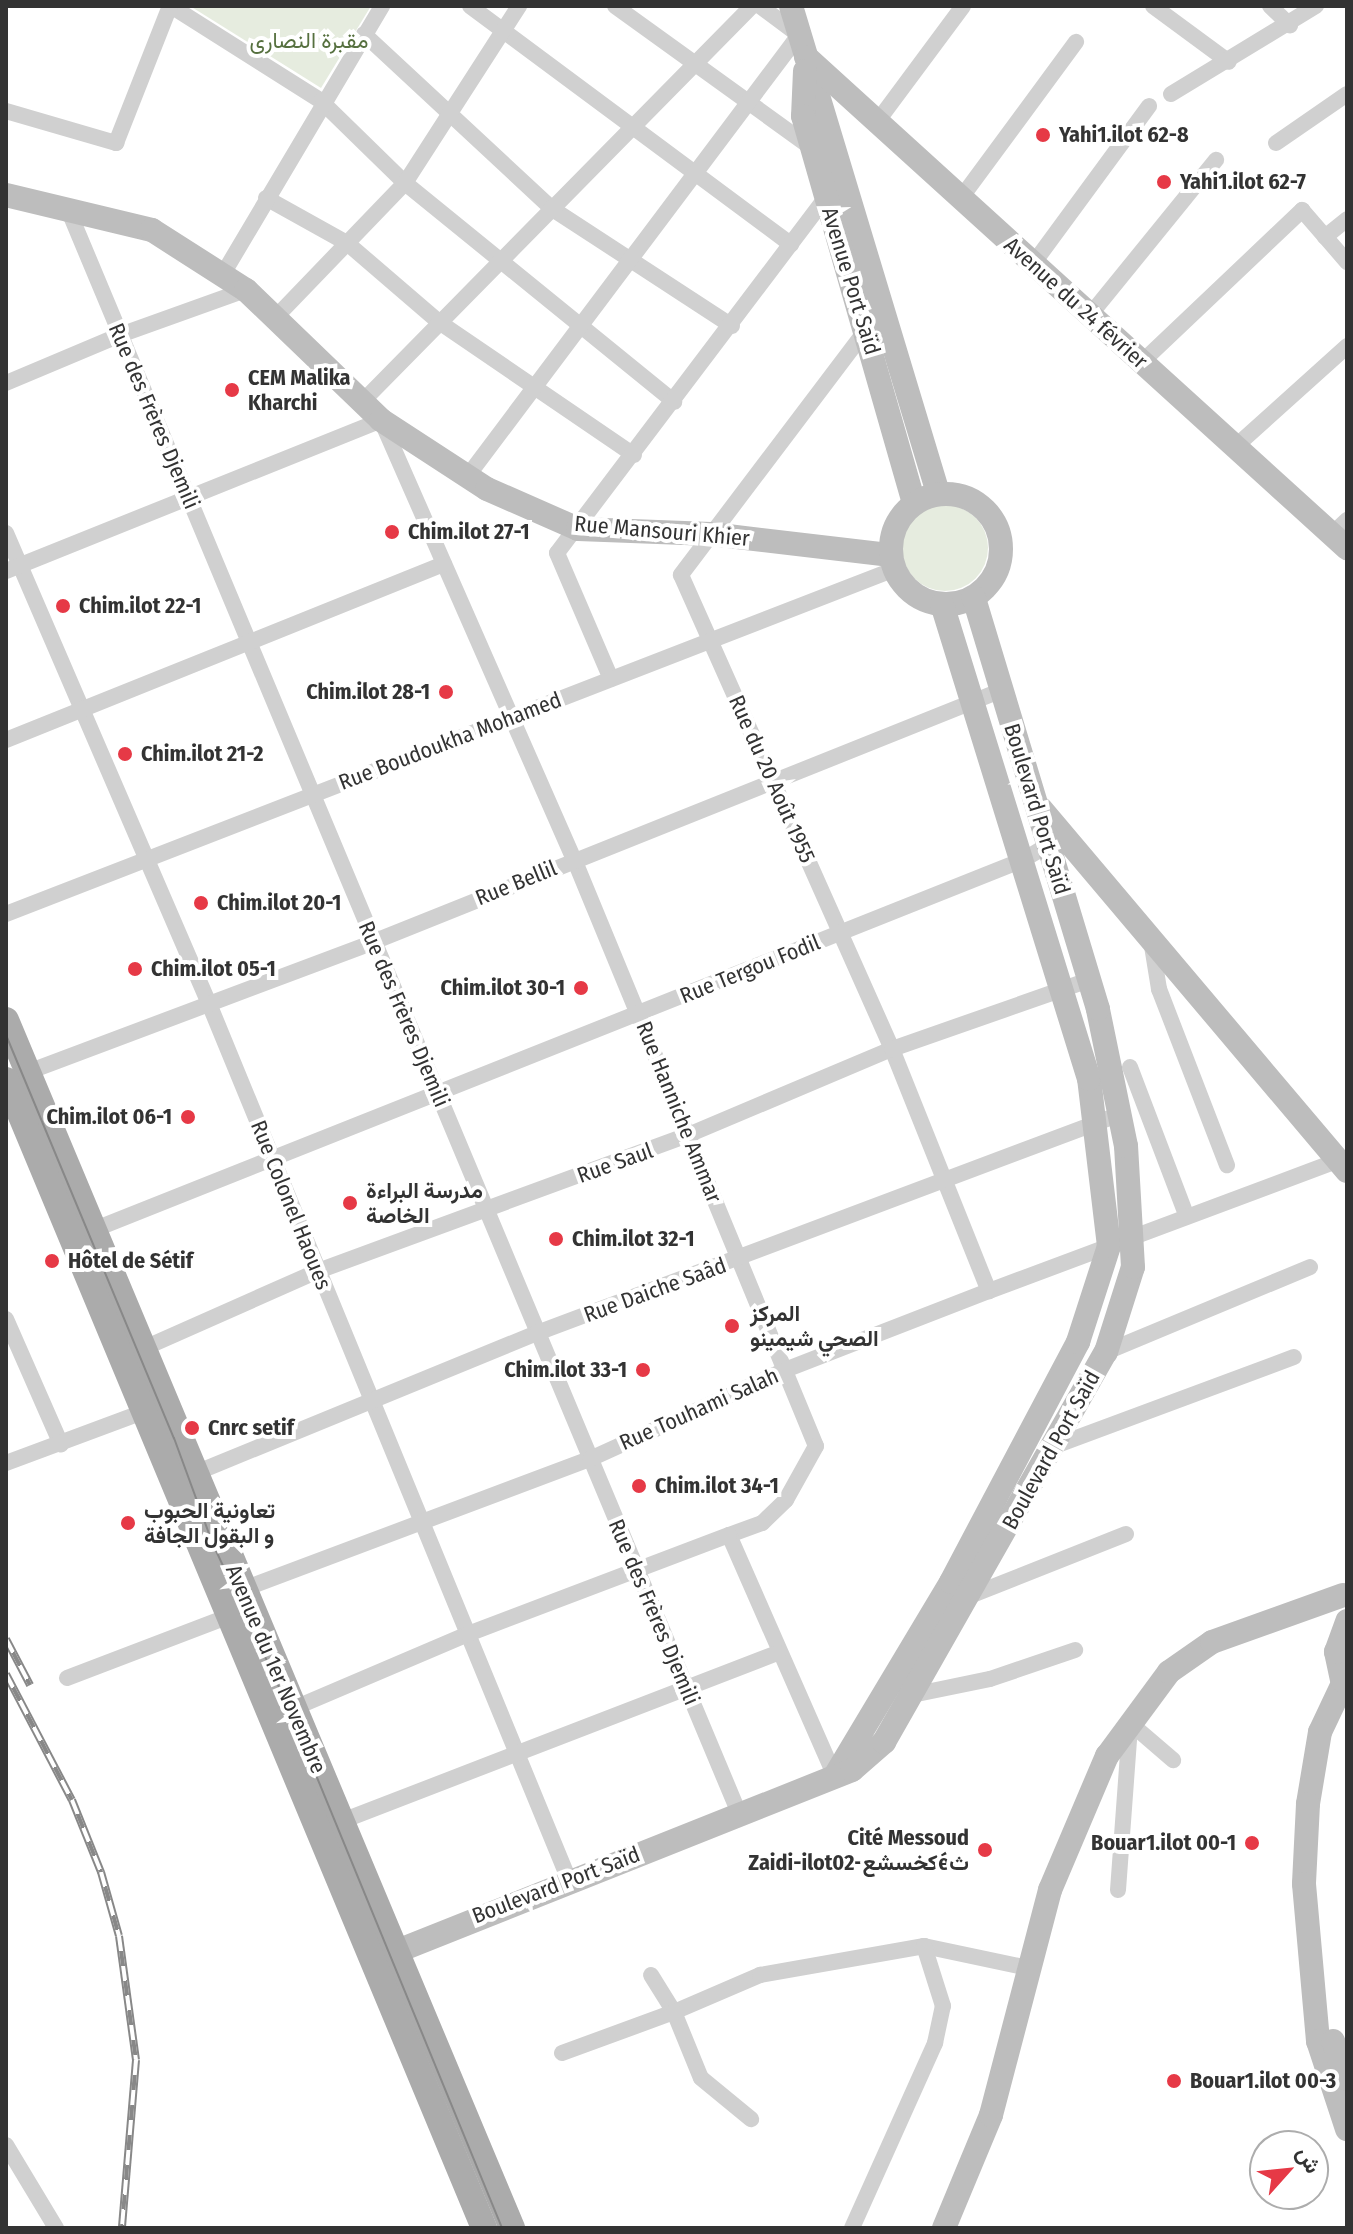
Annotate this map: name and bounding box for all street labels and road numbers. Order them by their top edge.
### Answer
street label: Avenue Port Saïd [816,204,886,358]
street label: Avenue du 24 février [999,232,1153,374]
street label: Rue des Frères Djemili [103,319,205,513]
street label: Rue Mansouri Khier [573,510,751,552]
street label: Rue Boudoukha Mohamed [335,686,565,796]
street label: Rue du 20 Août 1955 [723,691,821,867]
street label: Boulevard Port Saïd [998,720,1076,898]
street label: Rue Bellil [471,855,561,911]
street label: Rue des Frères Djemili [353,917,455,1111]
street label: Rue Tergou Fodil [676,929,824,1009]
street label: Rue Hanniche Ammar [631,1017,727,1207]
street label: Rue Colonel Haoues [245,1117,337,1293]
street label: Rue Saul [574,1137,656,1189]
street label: Rue Daiche Saâd [580,1252,730,1328]
street label: Rue Touhami Salah [615,1362,783,1456]
street label: Boulevard Port Saïd [996,1366,1106,1534]
street label: Rue des Frères Djemili [603,1515,705,1709]
street label: Avenue du 1er Novembre [220,1561,332,1777]
street label: Boulevard Port Saïd [468,1841,644,1929]

